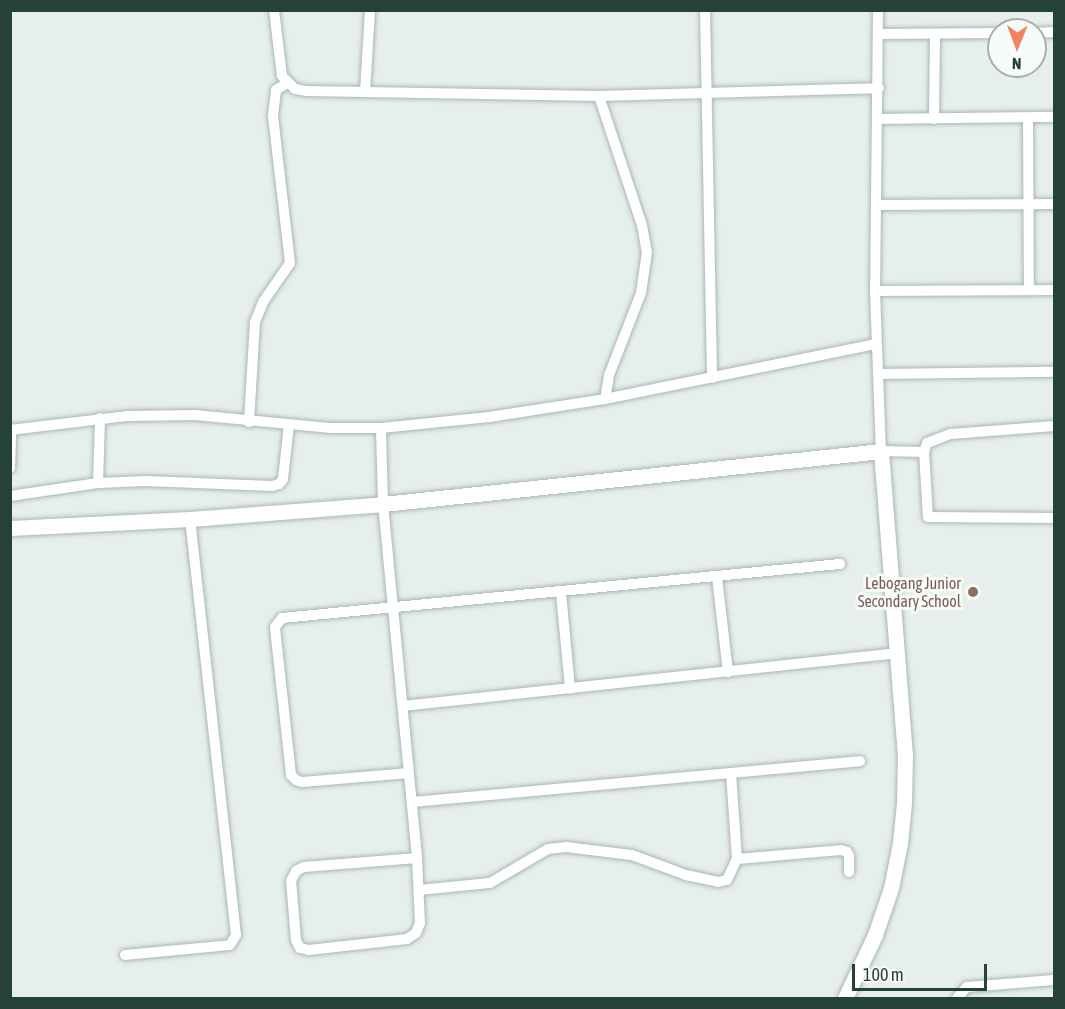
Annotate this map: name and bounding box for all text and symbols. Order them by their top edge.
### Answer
north arrow [987,18,1047,78]
text: N [1012,55,1022,73]
place label: Lebogang Junior Secondary School [858,573,961,611]
marker: Lebogang Junior Secondary School [966,585,980,599]
scale bar [855,952,990,990]
text: 100 m [863,964,904,985]

